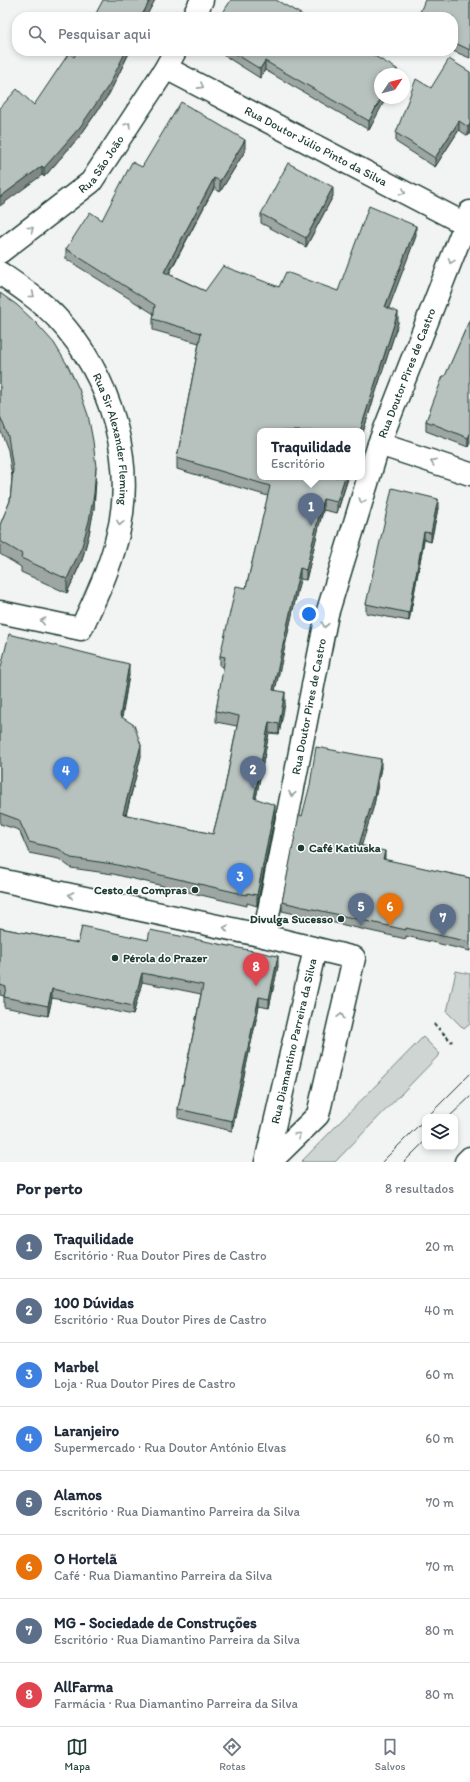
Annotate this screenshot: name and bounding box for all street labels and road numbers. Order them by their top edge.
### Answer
street label: Rua Doutor Júlio Pinto da Silva [242,103,390,190]
street label: Rua São João [75,133,127,196]
street label: Rua Doutor Pires de Castro [375,306,439,440]
street label: Rua Sir Alexander Fleming [90,371,131,507]
street label: Rua Doutor Pires de Castro [289,637,329,776]
street label: Rua Diamantino Parreira da Silva [268,957,320,1125]

